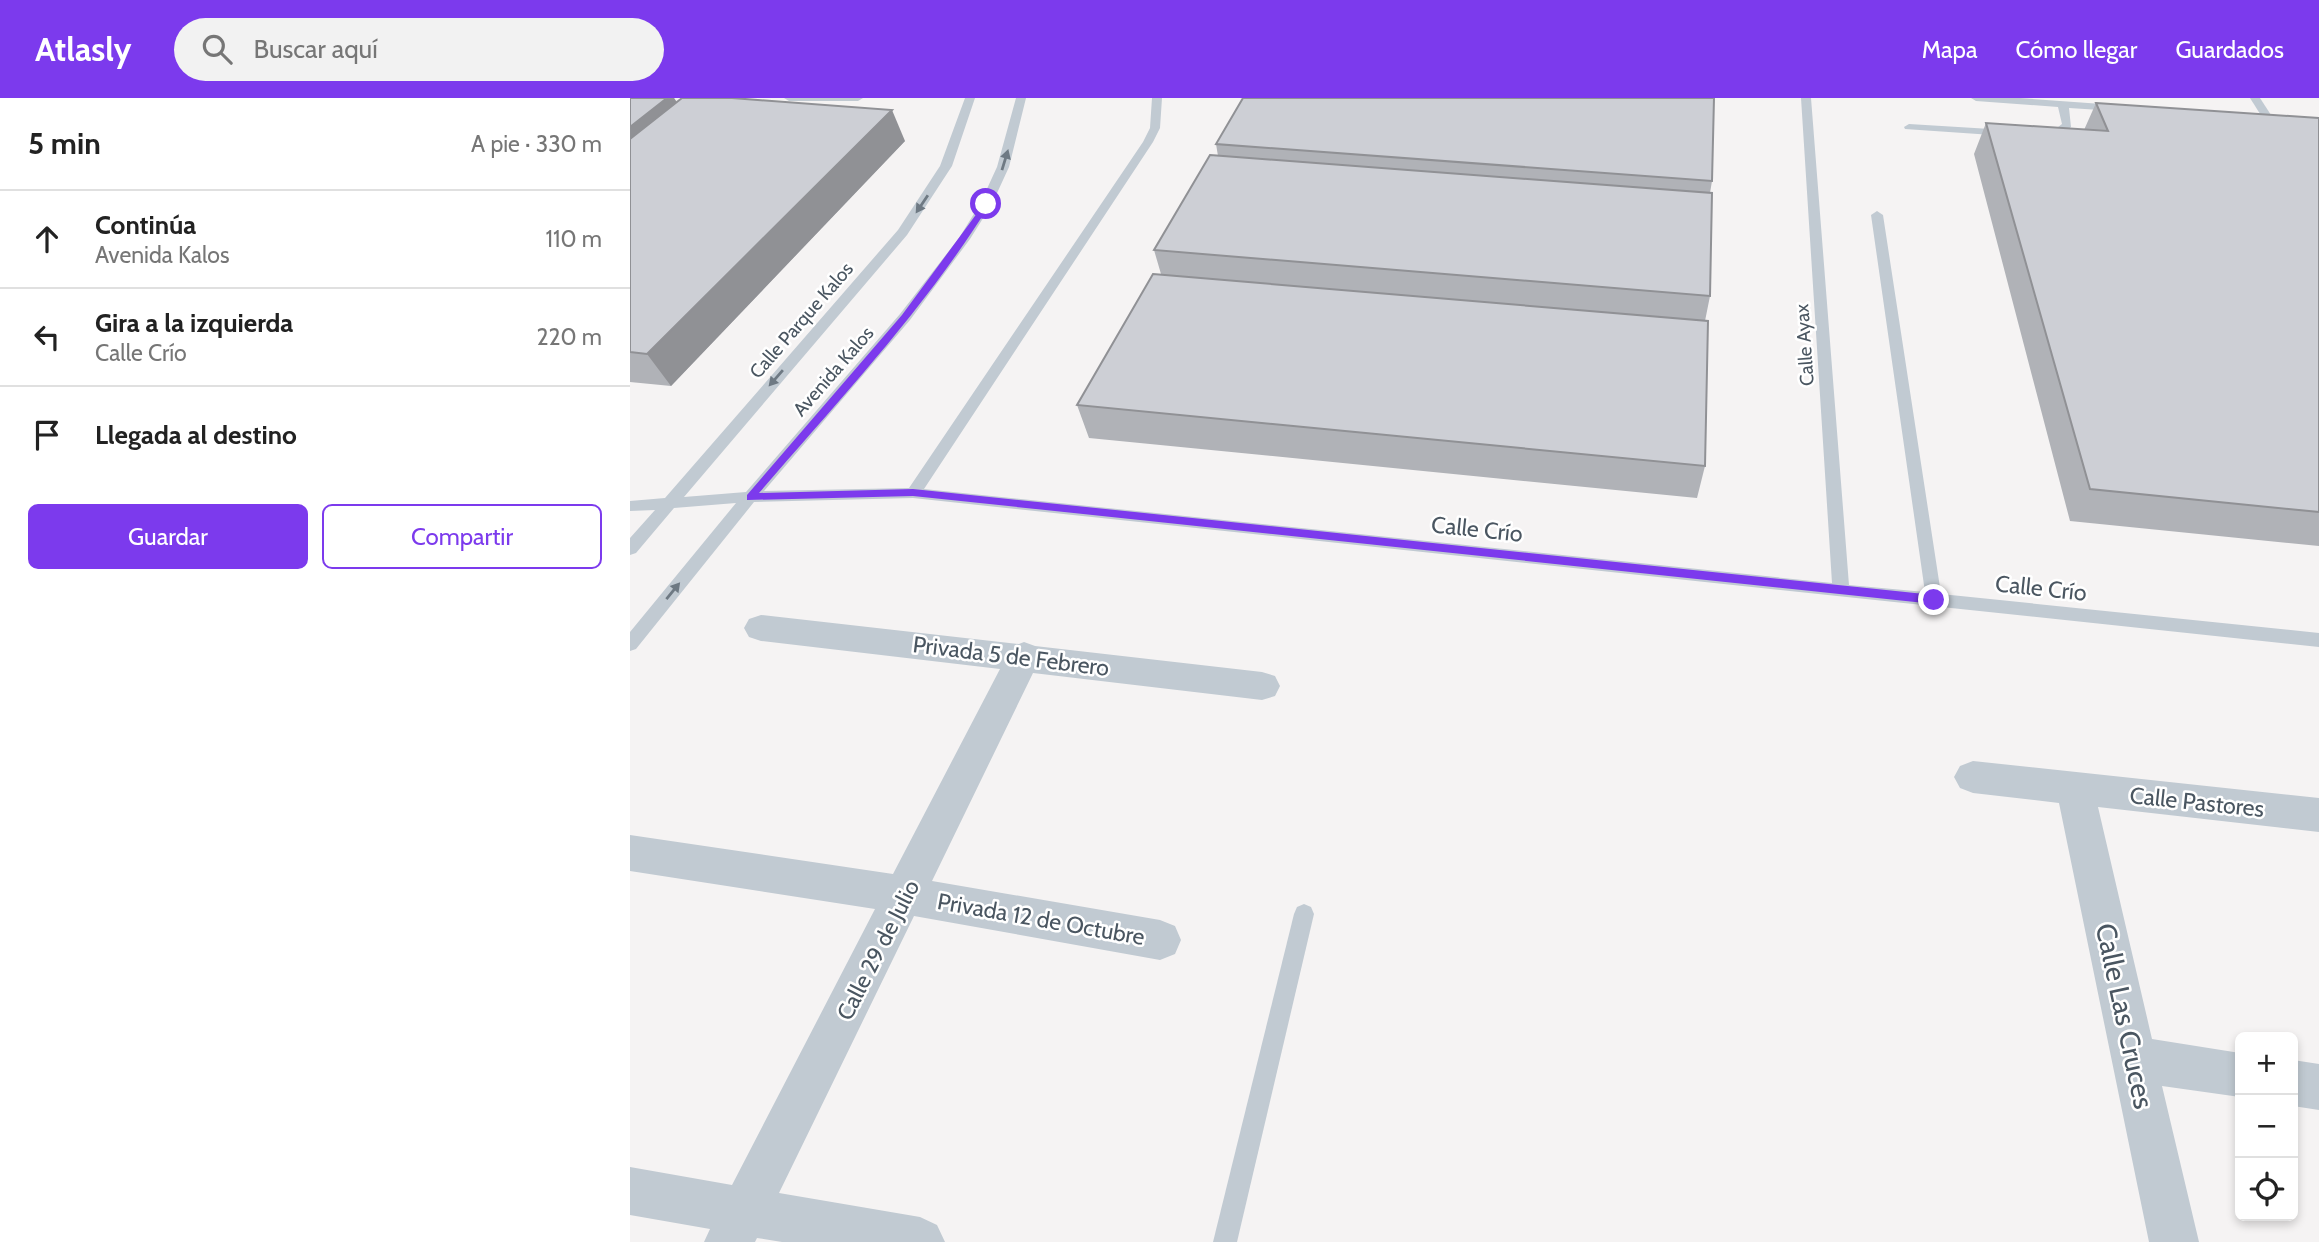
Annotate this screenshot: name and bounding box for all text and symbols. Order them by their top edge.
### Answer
search box [174,18,664,81]
text: Atlasly [35,29,132,69]
icon: search [198,30,236,68]
text: Buscar aquí [254,33,378,65]
text: Mapa [1922,35,1978,64]
text: Cómo llegar [2016,35,2137,64]
text: Guardados [2175,35,2284,64]
text: 5 min [28,125,101,162]
text: A pie · 330 m [471,130,602,158]
one-way arrow [1000,150,1010,171]
route start [970,188,1001,219]
one-way arrow [915,195,929,213]
text: Continúa [95,209,196,241]
icon: ahead [28,220,66,258]
text: 110 m [546,225,602,253]
text: Avenida Kalos [95,241,230,269]
street label: Calle Parque Kalos [745,257,858,383]
street label: Calle Ayax [1790,303,1819,387]
text: Gira a la izquierda [95,307,293,339]
icon: left [28,318,66,356]
street label: Avenida Kalos [788,322,879,421]
text: 220 m [536,323,602,351]
text: Calle Crío [95,339,187,367]
one-way arrow [769,370,784,387]
icon: arrive [28,416,66,454]
text: Llegada al destino [95,419,297,451]
button: Guardar [28,504,308,569]
button: Compartir [322,504,602,569]
street label: Calle Crío [1430,510,1524,548]
street label: Calle Crío [1994,569,2088,607]
one-way arrow [665,583,680,600]
route end [1918,584,1949,615]
street label: Privada 5 de Febrero [911,630,1111,682]
street label: Calle Pastores [2128,781,2266,823]
street label: Calle 29 de Julio [831,875,925,1025]
street label: Privada 12 de Octubre [935,887,1147,951]
street label: Calle Las Cruces [2089,920,2161,1112]
map controls [2235,1032,2298,1221]
button: + [2235,1032,2298,1095]
button: − [2235,1095,2298,1158]
button: locate [2235,1158,2298,1221]

